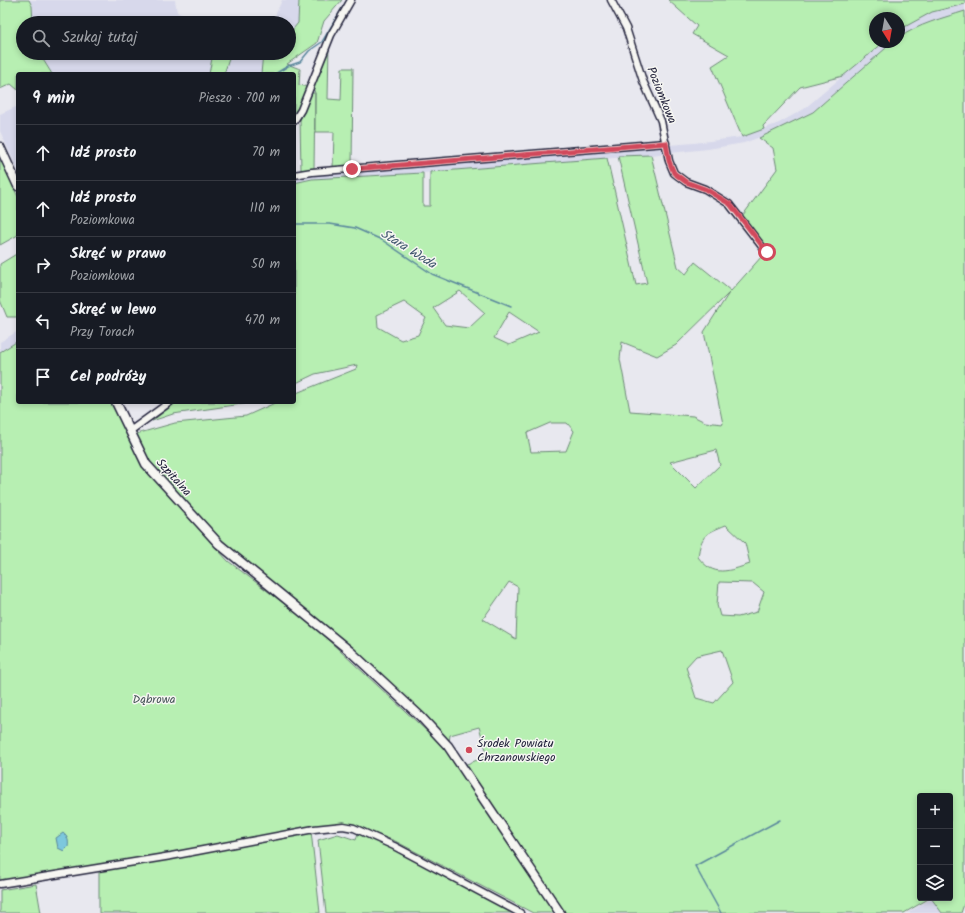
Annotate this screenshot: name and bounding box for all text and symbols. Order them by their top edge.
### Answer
north arrow [869,12,905,48]
search box [16,16,296,60]
text: Szukaj tutaj [62,26,137,50]
icon: search [30,27,52,49]
street label: Poziomkowa [642,64,682,127]
text: 9 min [32,85,75,112]
text: Pieszo · 700 m [199,88,280,109]
text: Idź prosto [70,141,136,165]
icon: ahead [32,142,54,164]
text: 70 m [252,142,280,163]
route end [343,160,361,178]
text: Idź prosto [70,186,136,210]
icon: ahead [32,198,54,220]
text: 110 m [250,198,280,219]
text: Poziomkowa [70,210,135,231]
water label: Stara Woda [376,224,441,275]
text: Skręć w prawo [70,242,166,266]
route start [758,243,776,261]
icon: right [32,254,54,276]
text: 50 m [251,254,280,275]
text: Poziomkowa [70,266,135,287]
text: Skręć w lewo [70,298,156,322]
icon: left [32,310,54,332]
text: 470 m [245,310,280,331]
text: Przy Torach [70,322,134,343]
text: Cel podróży [70,365,146,389]
icon: arrive [32,366,54,388]
street label: Szpitalna [151,454,196,501]
park label: Dąbrowa [133,690,176,709]
place label: Środek Powiatu Chrzanowskiego [477,734,556,767]
marker: Środek Powiatu Chrzanowskiego [464,745,474,755]
map controls [917,793,953,901]
button: + [917,793,953,829]
button: − [917,829,953,865]
button: layers [917,865,953,901]

